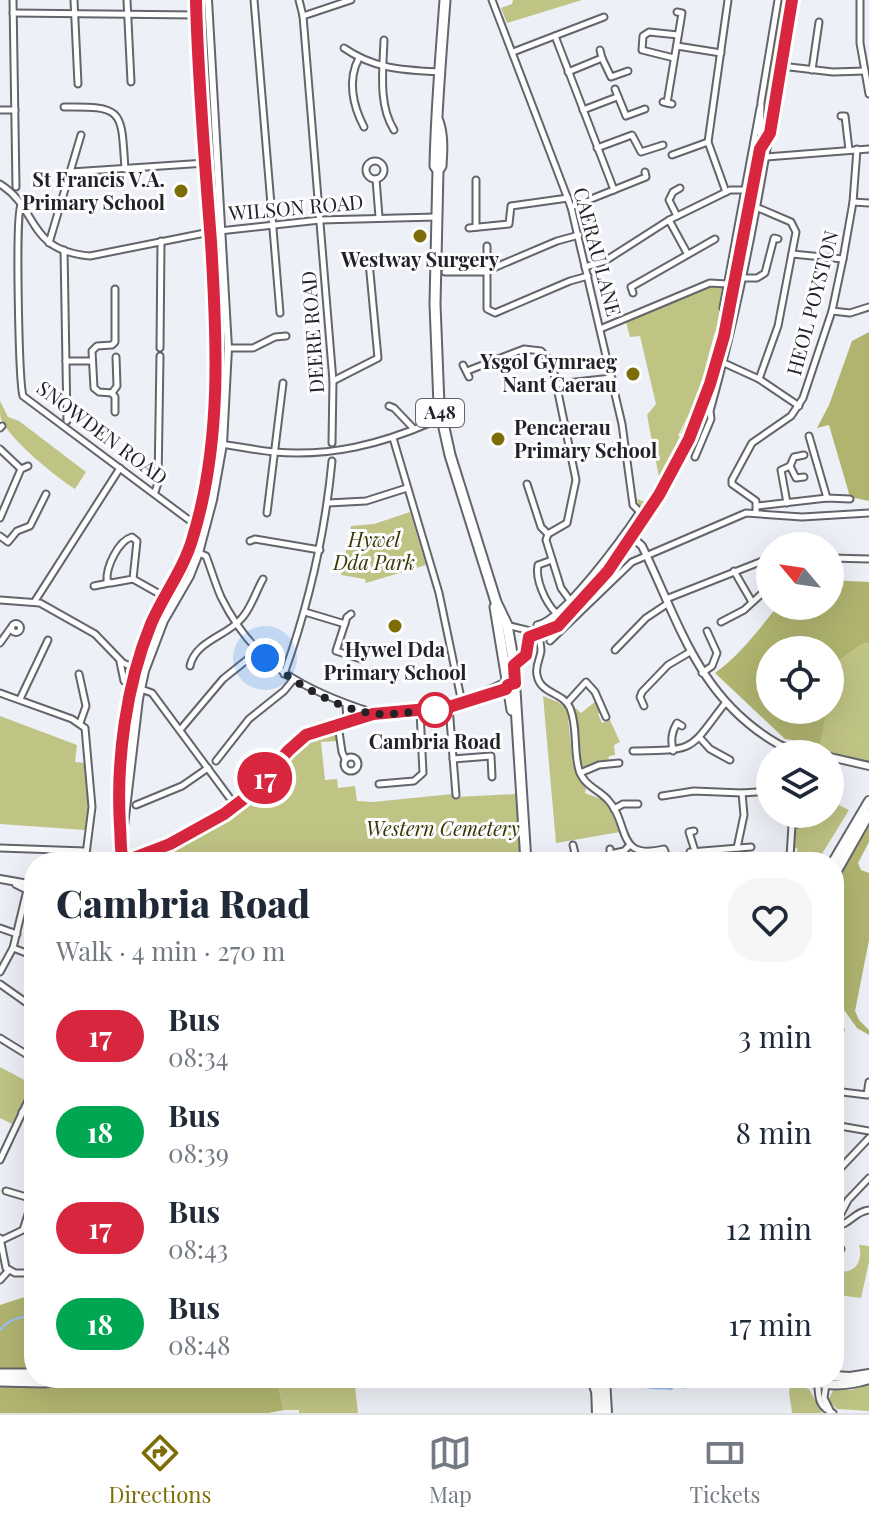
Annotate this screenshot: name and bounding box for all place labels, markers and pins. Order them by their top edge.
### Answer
place label: St Francis V.A. Primary School [22,165,165,215]
marker: St Francis V.A. Primary School [172,182,190,200]
marker: Westway Surgery [411,227,429,245]
place label: Westway Surgery [340,245,500,272]
place label: Ysgol Gymraeg Nant Caerau [479,347,617,397]
marker: Ysgol Gymraeg Nant Caerau [624,365,642,383]
place label: Pencaerau Primary School [514,413,657,463]
marker: Pencaerau Primary School [489,430,507,448]
marker: Hywel Dda Primary School [386,617,404,635]
place label: Hywel Dda Primary School [323,635,467,685]
marker: Cambria Road [418,693,452,727]
place label: Cambria Road [369,727,501,754]

